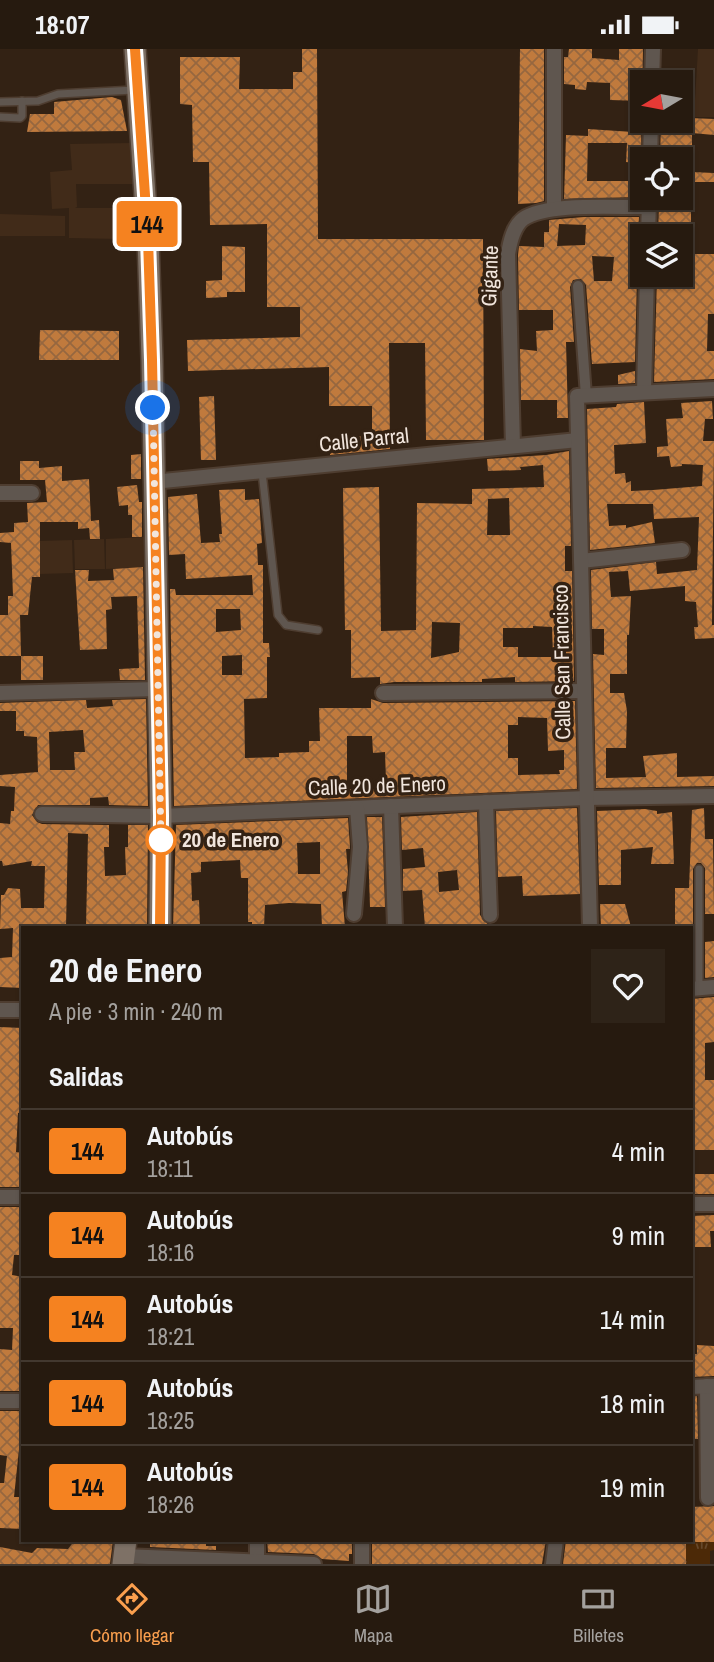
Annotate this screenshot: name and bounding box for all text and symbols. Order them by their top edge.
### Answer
text: 18:07 [35,7,90,42]
north arrow [630,70,693,133]
map controls [630,70,693,287]
button: locate [630,147,693,210]
line badge: 144 [107,201,187,247]
text: 144 [131,208,163,240]
button: layers [630,224,693,287]
street label: Gigante [474,245,505,307]
your location [135,390,170,425]
street label: Calle Parral [318,420,410,459]
street label: Calle San Francisco [546,584,577,740]
street label: Calle 20 de Enero [308,769,446,802]
marker: 20 de Enero [146,825,176,855]
place label: 20 de Enero [182,825,280,854]
text: 20 de Enero [49,948,202,992]
button: heart [591,949,665,1023]
text: A pie · 3 min · 240 m [49,996,223,1027]
text: Salidas [49,1059,124,1094]
text: Autobús [147,1118,233,1153]
text: 4 min [612,1134,665,1169]
text: 144 [71,1135,104,1167]
text: 18:11 [147,1153,193,1184]
text: Autobús [147,1202,233,1237]
text: 9 min [612,1218,665,1253]
text: 144 [71,1219,104,1251]
text: 18:16 [147,1237,194,1268]
text: Autobús [147,1286,233,1321]
text: 14 min [600,1302,665,1337]
text: 144 [71,1303,104,1335]
text: 18:21 [147,1321,194,1352]
text: Autobús [147,1370,233,1405]
text: 18 min [600,1386,665,1421]
text: 144 [71,1387,104,1419]
text: 18:25 [147,1405,194,1436]
text: Autobús [147,1454,233,1489]
text: 19 min [600,1470,665,1505]
text: 144 [71,1471,104,1503]
text: 18:26 [147,1489,194,1520]
tab: Cómo llegar [90,1580,174,1648]
tab: Mapa [354,1580,393,1648]
tab: Billetes [573,1580,624,1648]

